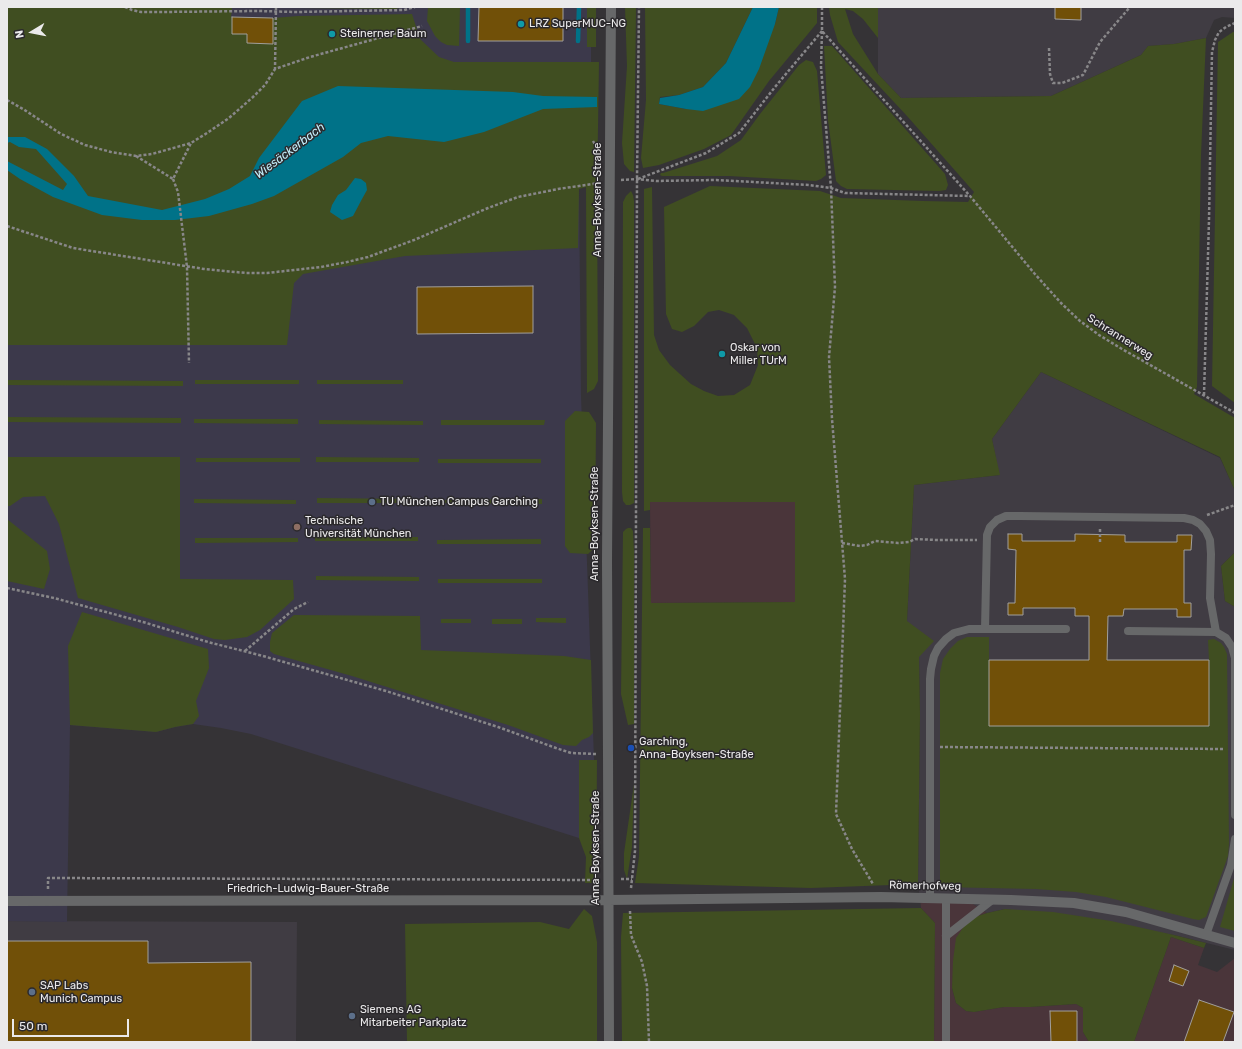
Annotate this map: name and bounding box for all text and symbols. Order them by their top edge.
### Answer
north arrow [12,12,52,52]
place label: LRZ SuperMUC-NG [529,17,626,31]
marker: LRZ SuperMUC-NG [516,19,526,29]
place label: Steinerner Baum [340,27,426,41]
text: N [13,29,27,39]
marker: Steinerner Baum [327,29,337,39]
water label: Wiesäckerbach [252,120,328,182]
street label: Anna-Boyksen-Straße [591,143,605,257]
street label: Schrannerweg [1085,312,1155,362]
place label: Oskar von Miller TUrM [730,341,787,367]
marker: Oskar von Miller TUrM [717,349,727,359]
street label: Anna-Boyksen-Straße [588,467,602,581]
place label: TU München Campus Garching [380,495,538,509]
marker: TU München Campus Garching [367,497,377,507]
place label: Technische Universität München [305,514,411,540]
marker: Technische Universität München [292,522,302,532]
place label: Garching, Anna-Boyksen-Straße [639,735,754,761]
marker: Garching, Anna-Boyksen-Straße [626,743,636,753]
street label: Anna-Boyksen-Straße [589,791,603,905]
street label: Römerhofweg [889,879,961,893]
street label: Friedrich-Ludwig-Bauer-Straße [227,882,389,896]
place label: SAP Labs Munich Campus [40,979,122,1005]
marker: SAP Labs Munich Campus [27,987,37,997]
place label: Siemens AG Mitarbeiter Parkplatz [360,1003,467,1029]
scale bar [14,1011,131,1037]
marker: Siemens AG Mitarbeiter Parkplatz [347,1011,357,1021]
text: 50 m [19,1019,47,1033]

